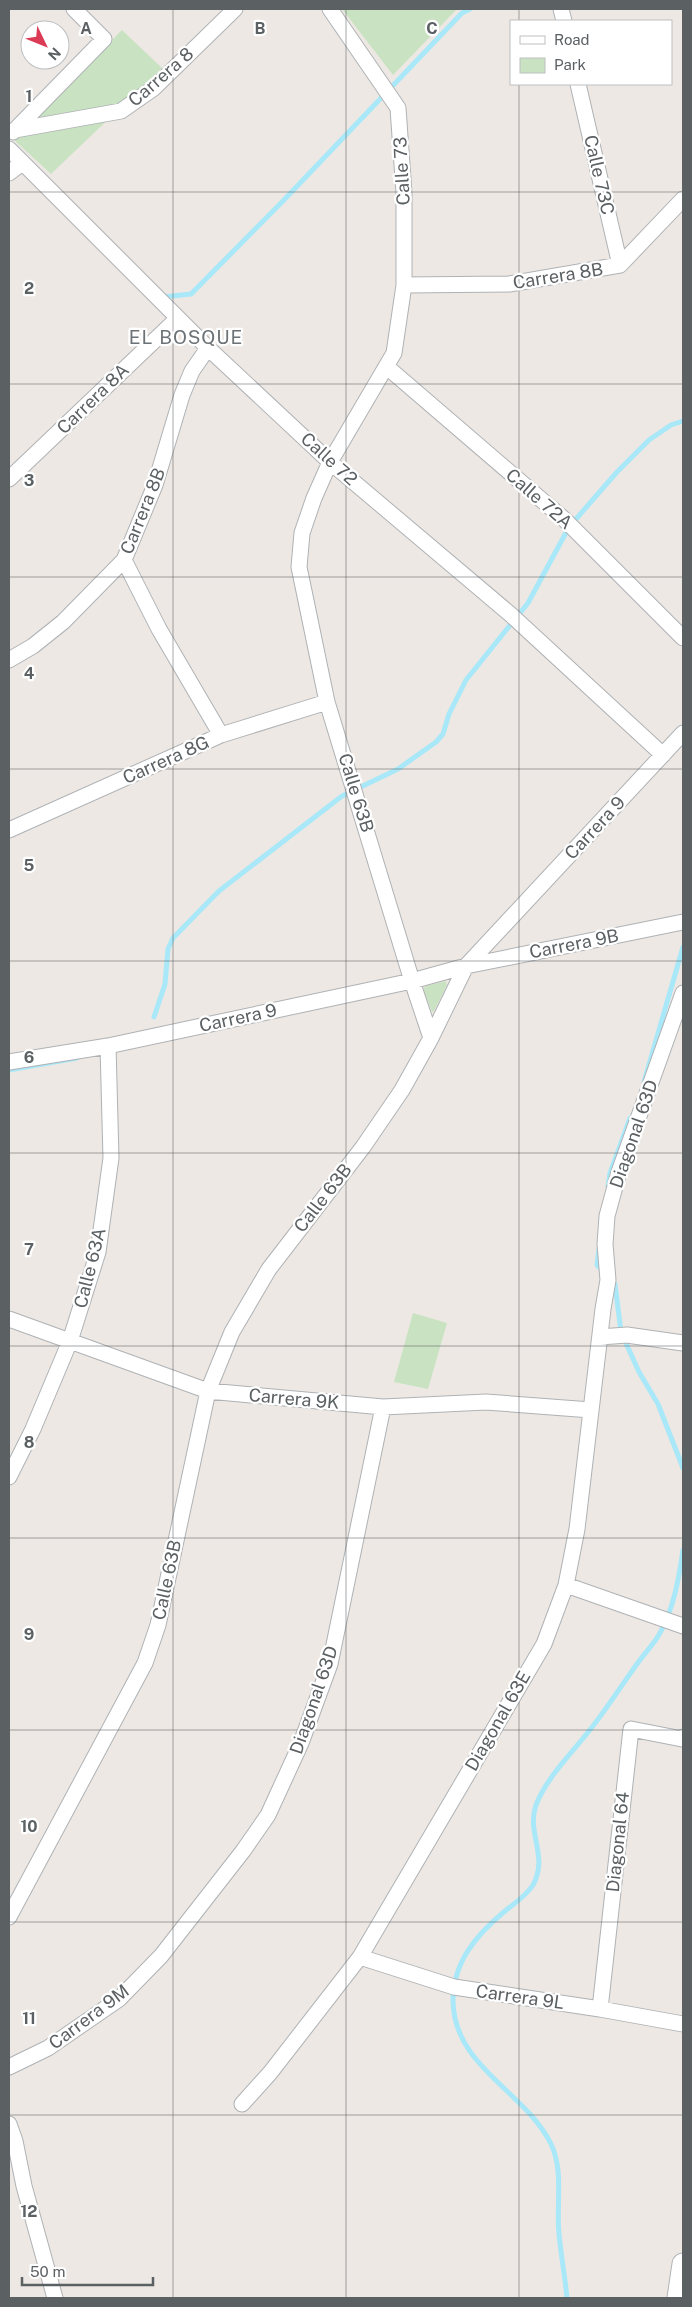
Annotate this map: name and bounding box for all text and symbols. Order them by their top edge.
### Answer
text: A [80,19,92,38]
text: B [255,19,266,38]
text: C [426,19,438,38]
north arrow [20,20,70,70]
legend [510,20,672,85]
text: Road [554,31,590,48]
street label: Carrera 8 [124,43,197,110]
text: N [45,44,64,63]
text: Park [554,56,586,73]
text: 1 [26,87,32,106]
street label: Calle 73C [580,133,619,217]
street label: Calle 73 [389,136,414,206]
street label: Carrera 8B [511,258,605,293]
text: 2 [24,279,34,298]
district label: EL BOSQUE [129,326,243,348]
street label: Carrera 8A [52,359,133,438]
street label: Calle 72 [297,428,362,489]
street label: Calle 72A [502,464,577,533]
street label: Carrera 8B [116,465,169,557]
text: 3 [24,471,34,490]
text: 4 [24,664,35,683]
street label: Carrera 8G [119,731,212,788]
street label: Calle 63B [335,751,378,835]
street label: Carrera 9 [560,792,629,864]
text: 5 [24,856,35,875]
street label: Carrera 9B [527,925,620,962]
street label: Carrera 9 [197,999,279,1036]
text: 6 [24,1048,34,1067]
street label: Diagonal 63D [605,1077,662,1191]
street label: Calle 63B [289,1159,356,1236]
street label: Calle 63A [69,1225,110,1310]
text: 7 [24,1240,34,1259]
street label: Carrera 9K [248,1384,340,1413]
text: 8 [24,1433,35,1452]
street label: Calle 63B [148,1538,185,1622]
text: 9 [24,1625,34,1644]
street label: Diagonal 63D [285,1643,342,1757]
street label: Diagonal 63E [461,1667,535,1774]
street label: Diagonal 64 [602,1791,633,1893]
text: 10 [20,1817,38,1836]
street label: Carrera 9M [45,1980,133,2053]
street label: Carrera 9L [475,1980,566,2013]
text: 11 [22,2009,36,2028]
text: 12 [20,2202,38,2221]
scale bar [22,2254,154,2286]
text: 50 m [30,2263,65,2280]

